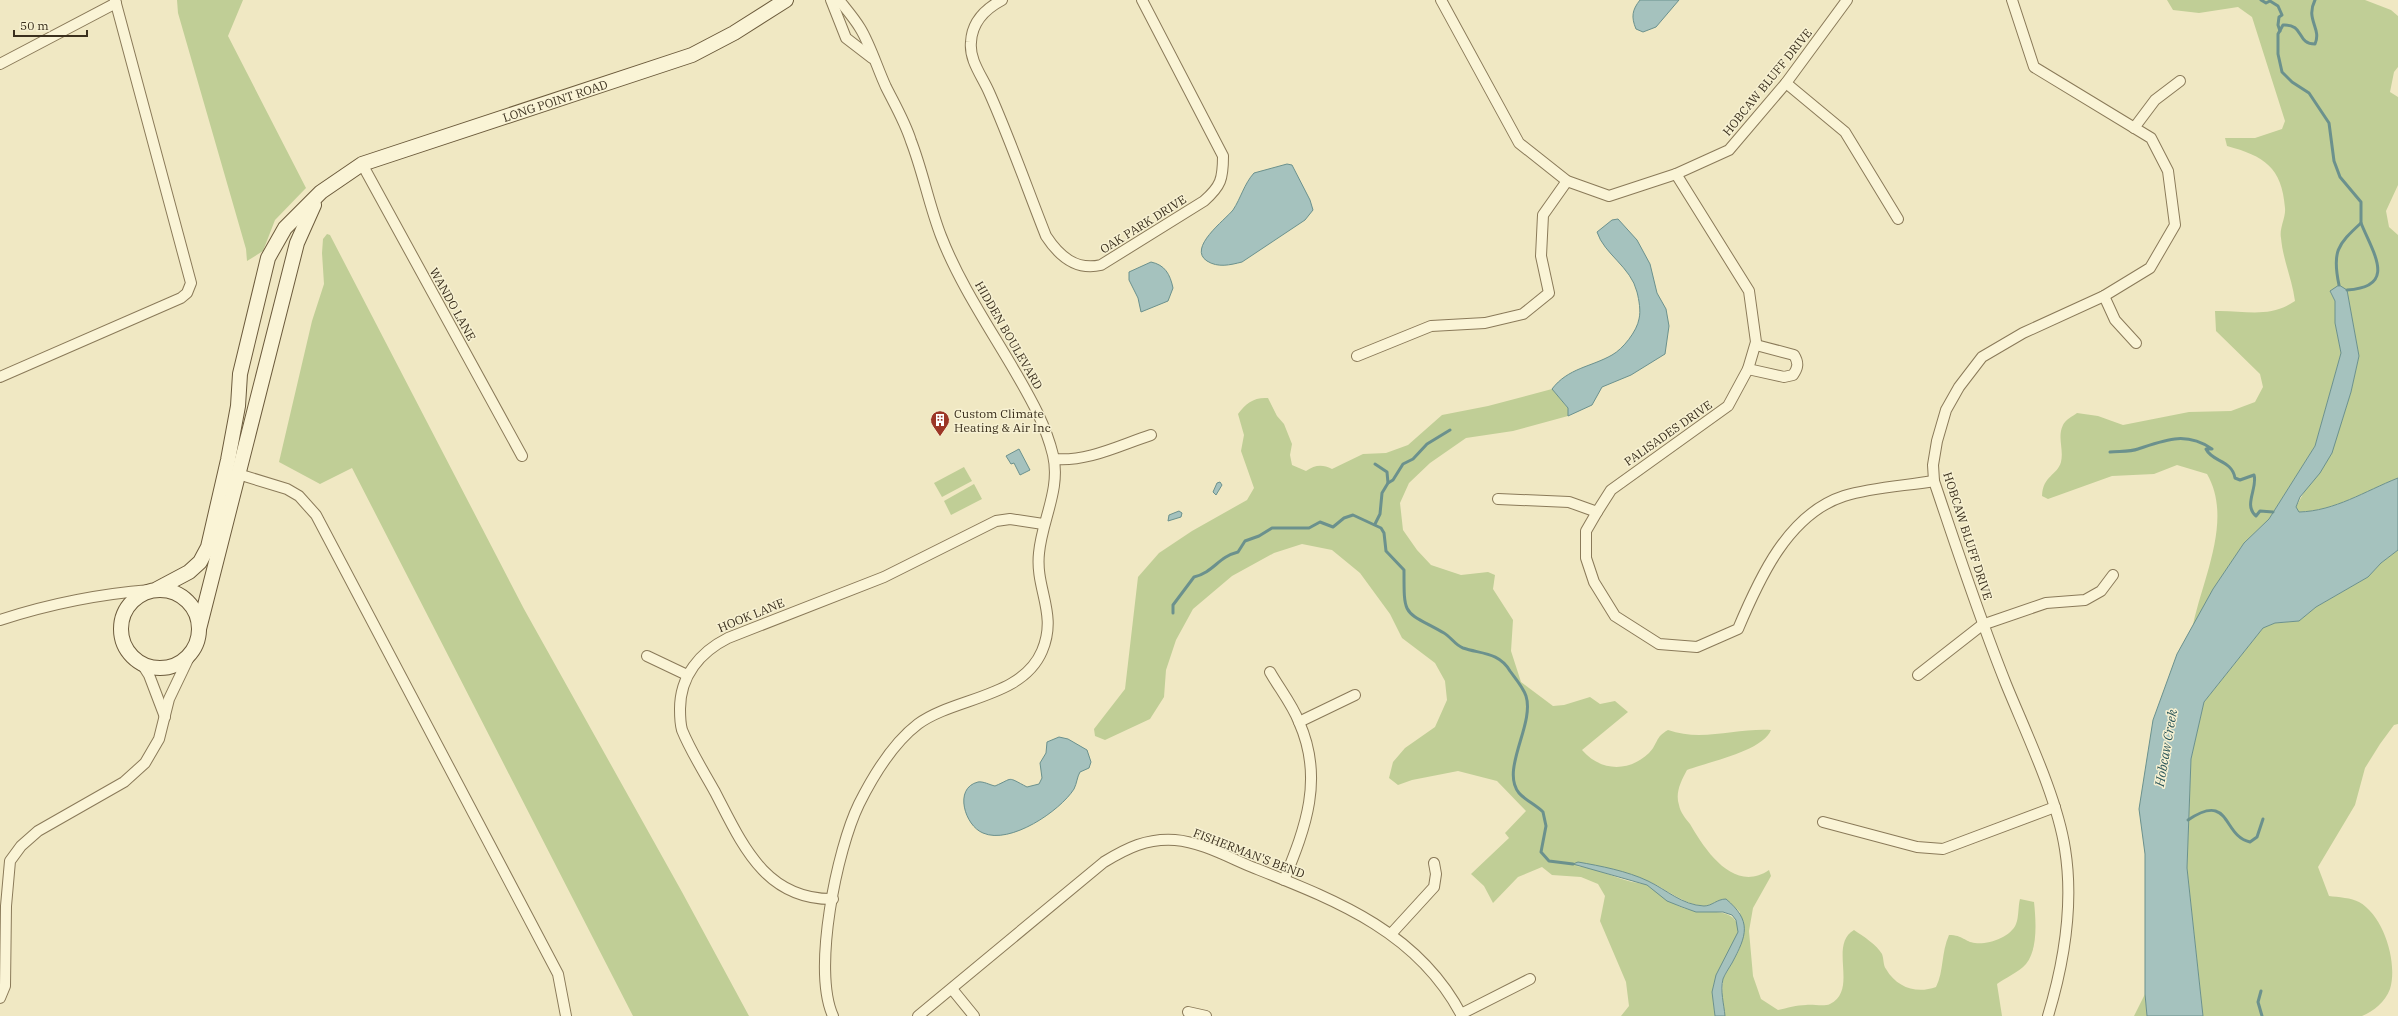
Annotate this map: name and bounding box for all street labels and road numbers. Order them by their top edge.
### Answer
street label: HOBCAW BLUFF DRIVE [1719,25,1815,139]
street label: LONG POINT ROAD [501,76,609,125]
street label: OAK PARK DRIVE [1097,191,1189,257]
street label: WANDO LANE [427,265,479,343]
street label: HIDDEN BOULEVARD [972,278,1046,392]
street label: PALISADES DRIVE [1621,397,1715,469]
street label: HOBCAW BLUFF DRIVE [1940,470,1996,602]
street label: HOOK LANE [715,595,787,635]
street label: FISHERMAN'S BEND [1191,825,1307,881]

